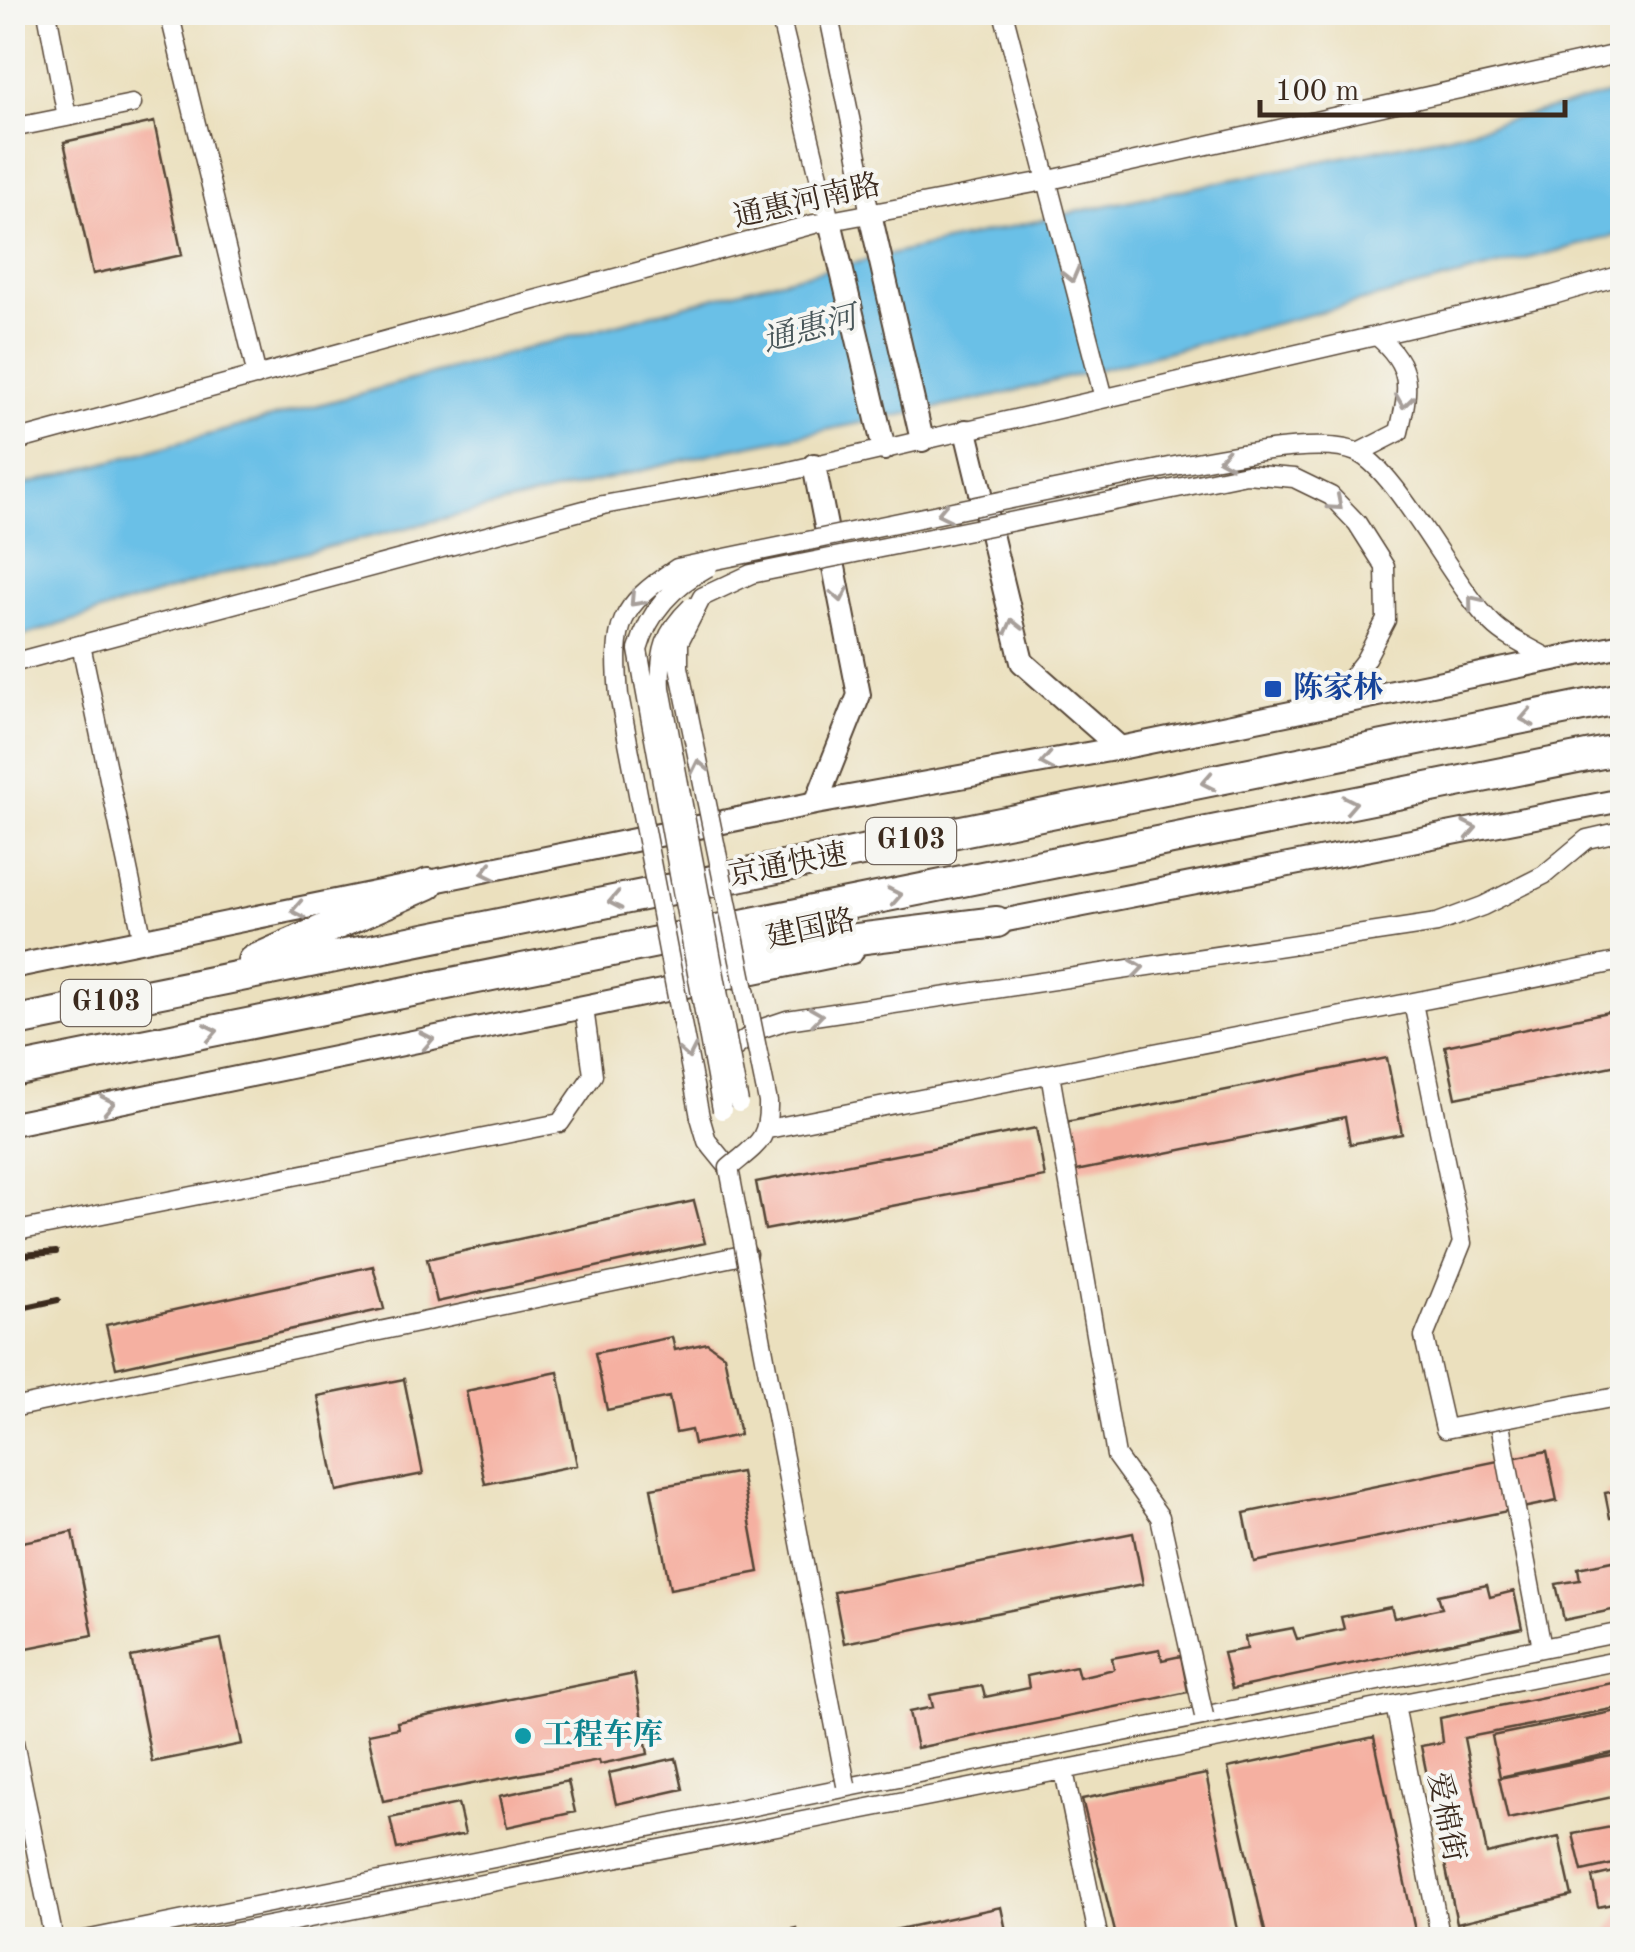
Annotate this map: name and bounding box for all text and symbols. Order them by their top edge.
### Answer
scale bar [1260,55,1565,117]
text: 100 m [1275,77,1359,107]
street label: 通惠河南路 [730,168,883,233]
one-way arrow [1059,266,1080,283]
water label: 通惠河 [759,299,865,359]
one-way arrow [1395,393,1416,409]
one-way arrow [1216,448,1233,469]
one-way arrow [1324,492,1343,510]
one-way arrow [936,501,953,522]
one-way arrow [828,586,849,603]
one-way arrow [630,588,648,606]
one-way arrow [1468,596,1486,614]
one-way arrow [1004,618,1025,635]
place label: 陈家林 [1293,671,1383,704]
marker: 陈家林 [1262,678,1284,700]
one-way arrow [1519,706,1536,727]
one-way arrow [1038,751,1055,772]
one-way arrow [690,758,711,775]
one-way arrow [1200,770,1217,791]
one-way arrow [1342,795,1359,816]
road number: G103 [866,818,956,864]
one-way arrow [1461,820,1478,841]
street label: 京通快速 [726,837,850,892]
one-way arrow [479,860,496,881]
one-way arrow [886,887,903,908]
one-way arrow [607,889,624,910]
one-way arrow [290,899,307,920]
street label: 建国路 [763,903,858,954]
one-way arrow [1129,958,1145,979]
road number: G103 [61,980,151,1026]
one-way arrow [807,1006,824,1027]
one-way arrow [202,1023,219,1044]
one-way arrow [418,1030,435,1051]
one-way arrow [676,1043,697,1060]
one-way arrow [99,1095,116,1116]
place label: 工程车库 [543,1718,663,1751]
marker: 工程车库 [512,1725,534,1747]
street label: 爱棉街 [1422,1769,1471,1864]

